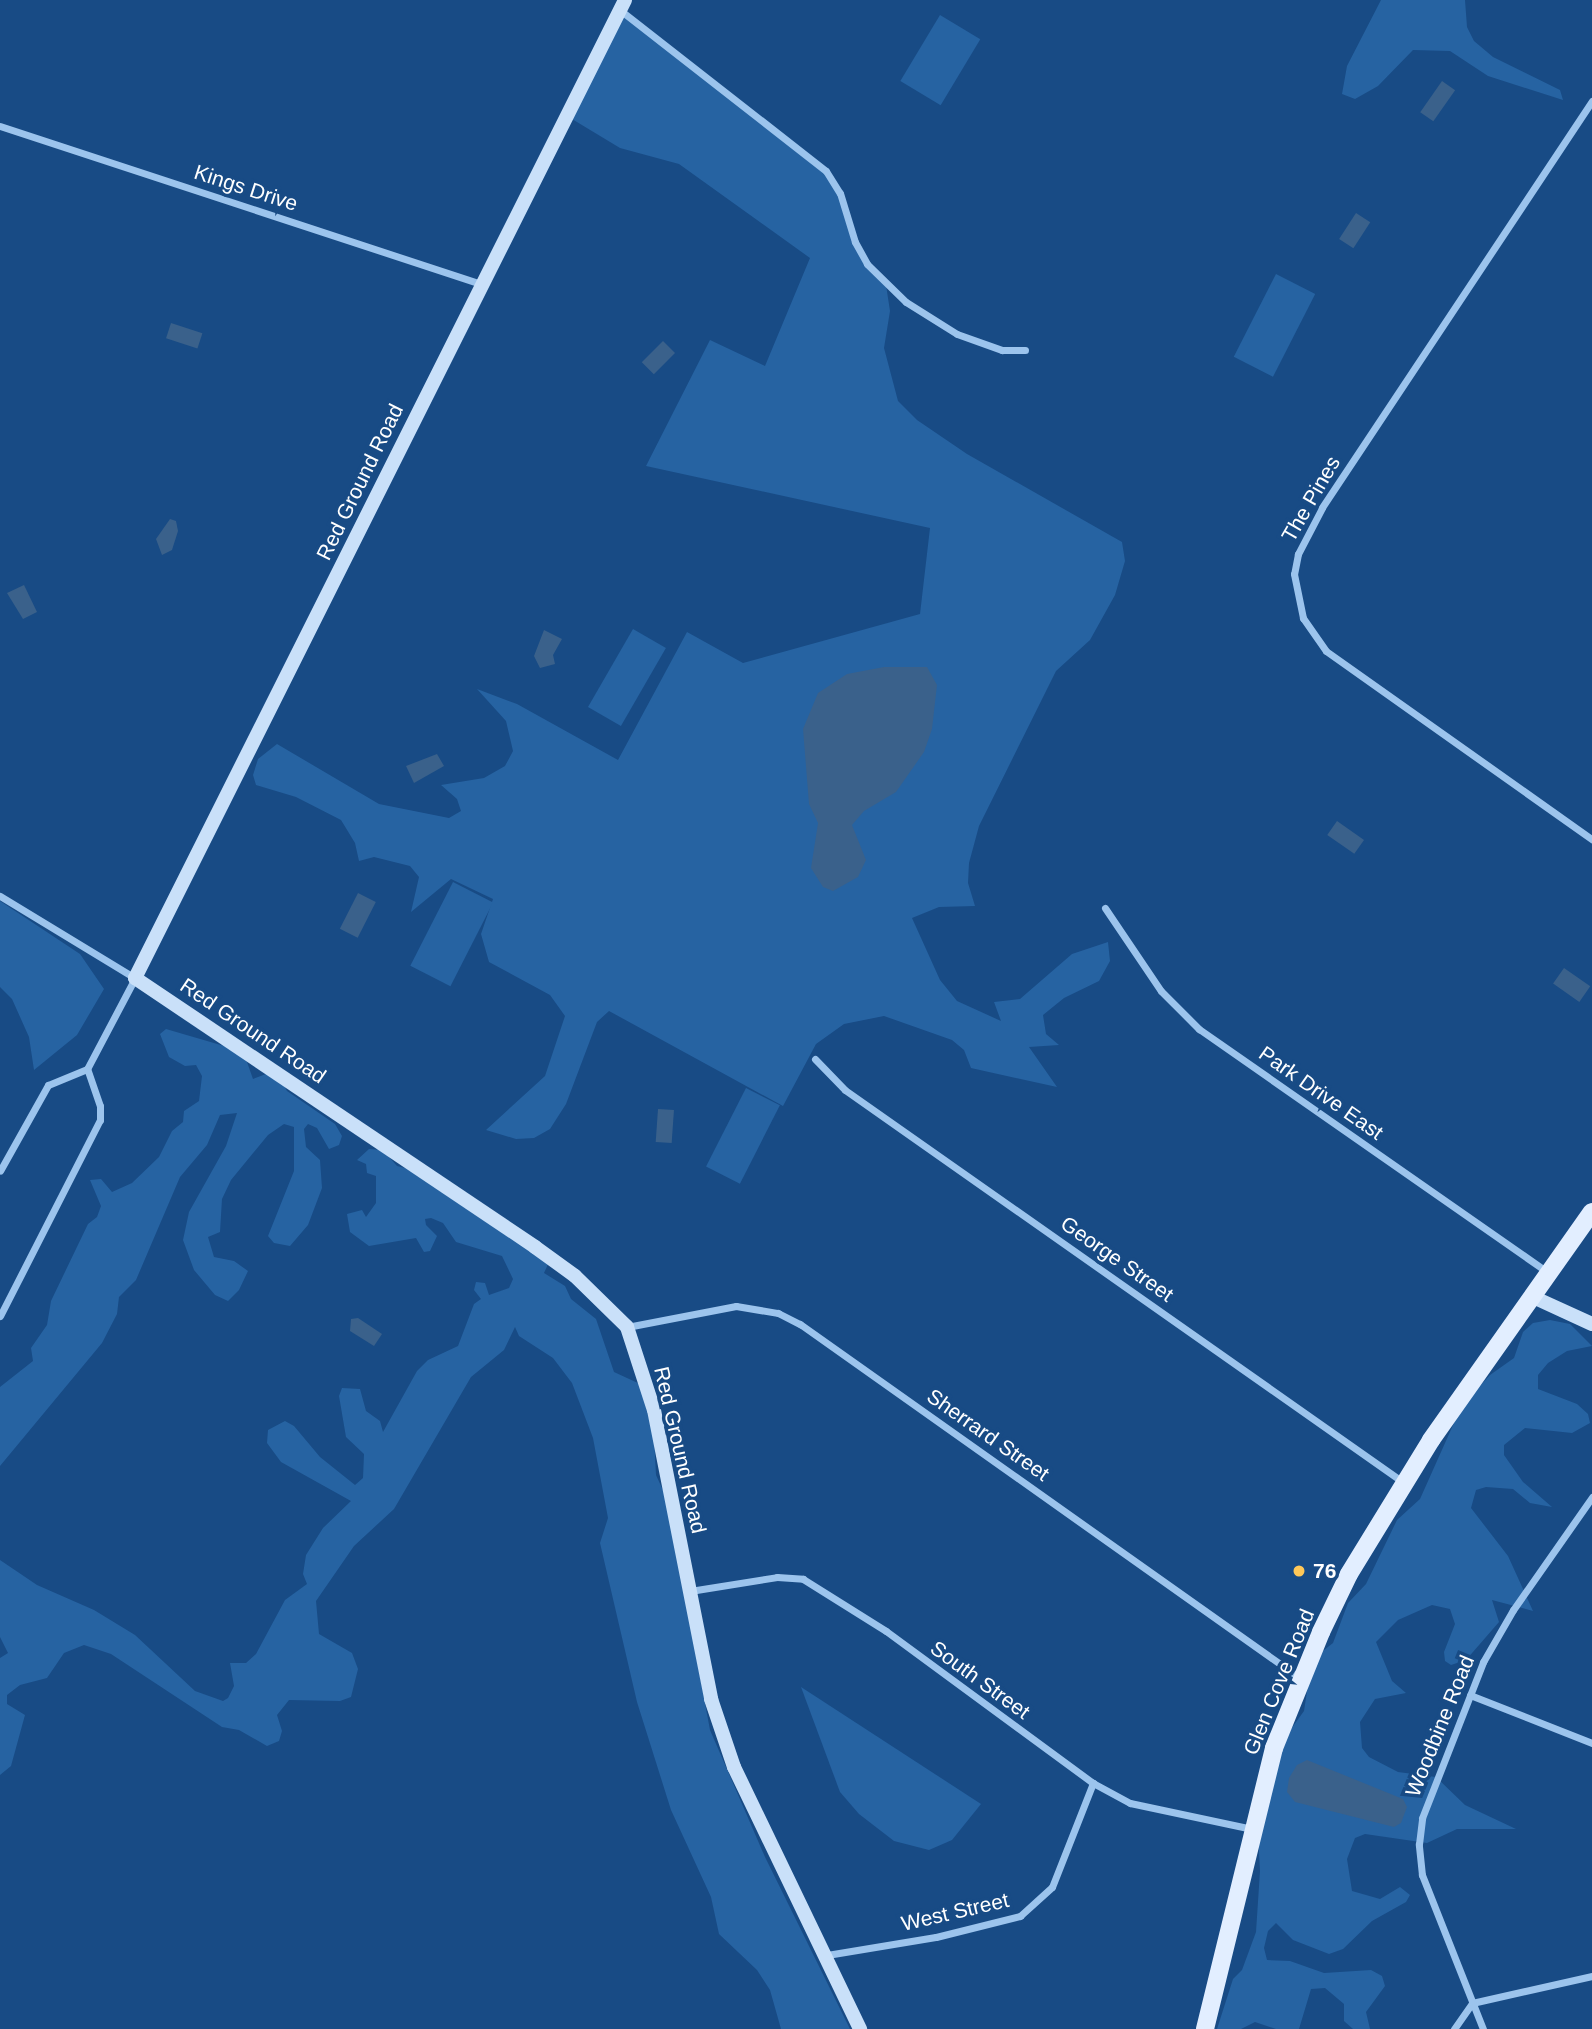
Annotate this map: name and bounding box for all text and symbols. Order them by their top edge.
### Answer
street label: Kings Drive [191,159,301,217]
street label: Red Ground Road [311,400,409,564]
street label: The Pines [1276,452,1346,546]
street label: Red Ground Road [175,973,331,1089]
street label: Park Drive East [1254,1041,1388,1145]
street label: George Street [1056,1211,1178,1307]
street label: Red Ground Road [649,1364,711,1536]
street label: Sherrard Street [922,1384,1054,1486]
place label: 76 [1313,1558,1336,1584]
marker: 76 [1291,1563,1307,1579]
street label: Glen Cove Road [1238,1605,1320,1759]
street label: South Street [925,1635,1035,1725]
street label: Woodbine Road [1400,1652,1480,1800]
street label: West Street [899,1887,1011,1937]

